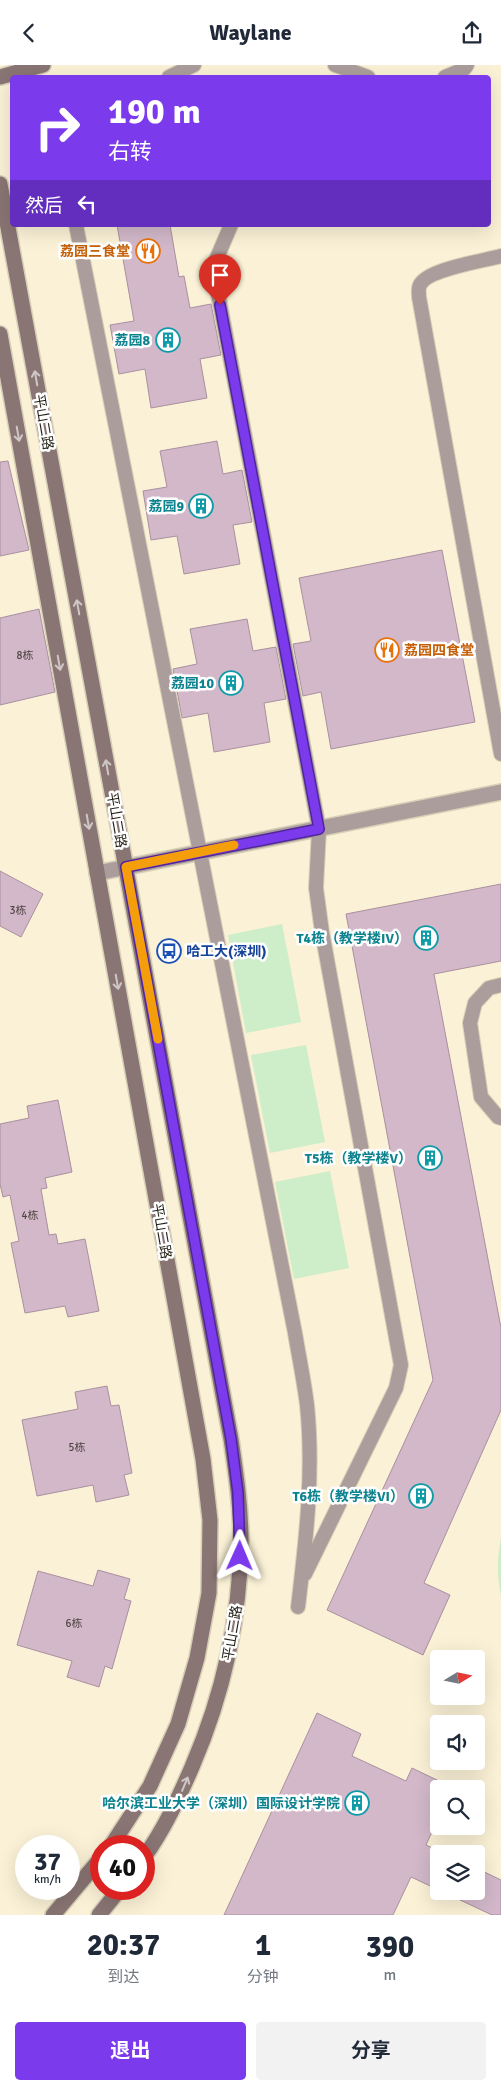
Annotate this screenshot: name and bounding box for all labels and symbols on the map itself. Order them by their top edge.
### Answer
restaurant icon: 荔园三食堂 [135,238,161,264]
place label: 荔园三食堂 [60,243,130,260]
pin [199,254,241,305]
building icon: 荔园8 [155,327,181,353]
place label: 荔园8 [114,332,150,349]
one-way arrow [30,371,40,387]
street label: 平山二路 [30,393,57,451]
one-way arrow [14,425,23,441]
building icon: 荔园9 [188,493,214,519]
place label: 荔园9 [148,498,184,515]
one-way arrow [73,599,82,615]
restaurant icon: 荔园四食堂 [374,637,400,663]
place label: 荔园四食堂 [404,642,474,659]
house number: 8栋 [17,649,33,662]
one-way arrow [55,654,65,670]
building icon: 荔园10 [218,670,244,696]
place label: 荔园10 [171,675,214,692]
one-way arrow [102,759,112,775]
street label: 平山二路 [103,791,130,849]
one-way arrow [84,814,94,830]
house number: 3栋 [10,904,26,917]
building icon: T4栋（教学楼IV） [413,925,439,951]
place label: T4栋（教学楼IV） [296,930,408,947]
bus stop icon: 哈工大(深圳) [156,938,182,964]
place label: 哈工大(深圳) [186,943,267,960]
one-way arrow [113,974,123,990]
building icon: T5栋（教学楼V） [417,1145,443,1171]
place label: T5栋（教学楼V） [305,1150,412,1167]
street label: 平山二路 [148,1202,175,1260]
house number: 4栋 [22,1209,38,1222]
house number: 5栋 [69,1441,85,1454]
building icon: T6栋（教学楼VI） [408,1483,434,1509]
place label: T6栋（教学楼VI） [292,1488,404,1505]
position arrow [213,1529,265,1581]
street label: 平山二路 [219,1604,246,1662]
house number: 6栋 [66,1617,82,1630]
north arrow [430,1650,485,1705]
one-way arrow [180,1777,190,1792]
building icon: 哈尔滨工业大学（深圳）国际设计学院 [344,1790,370,1816]
place label: 哈尔滨工业大学（深圳）国际设计学院 [102,1795,340,1812]
speed limit sign: 40 [90,1835,155,1900]

